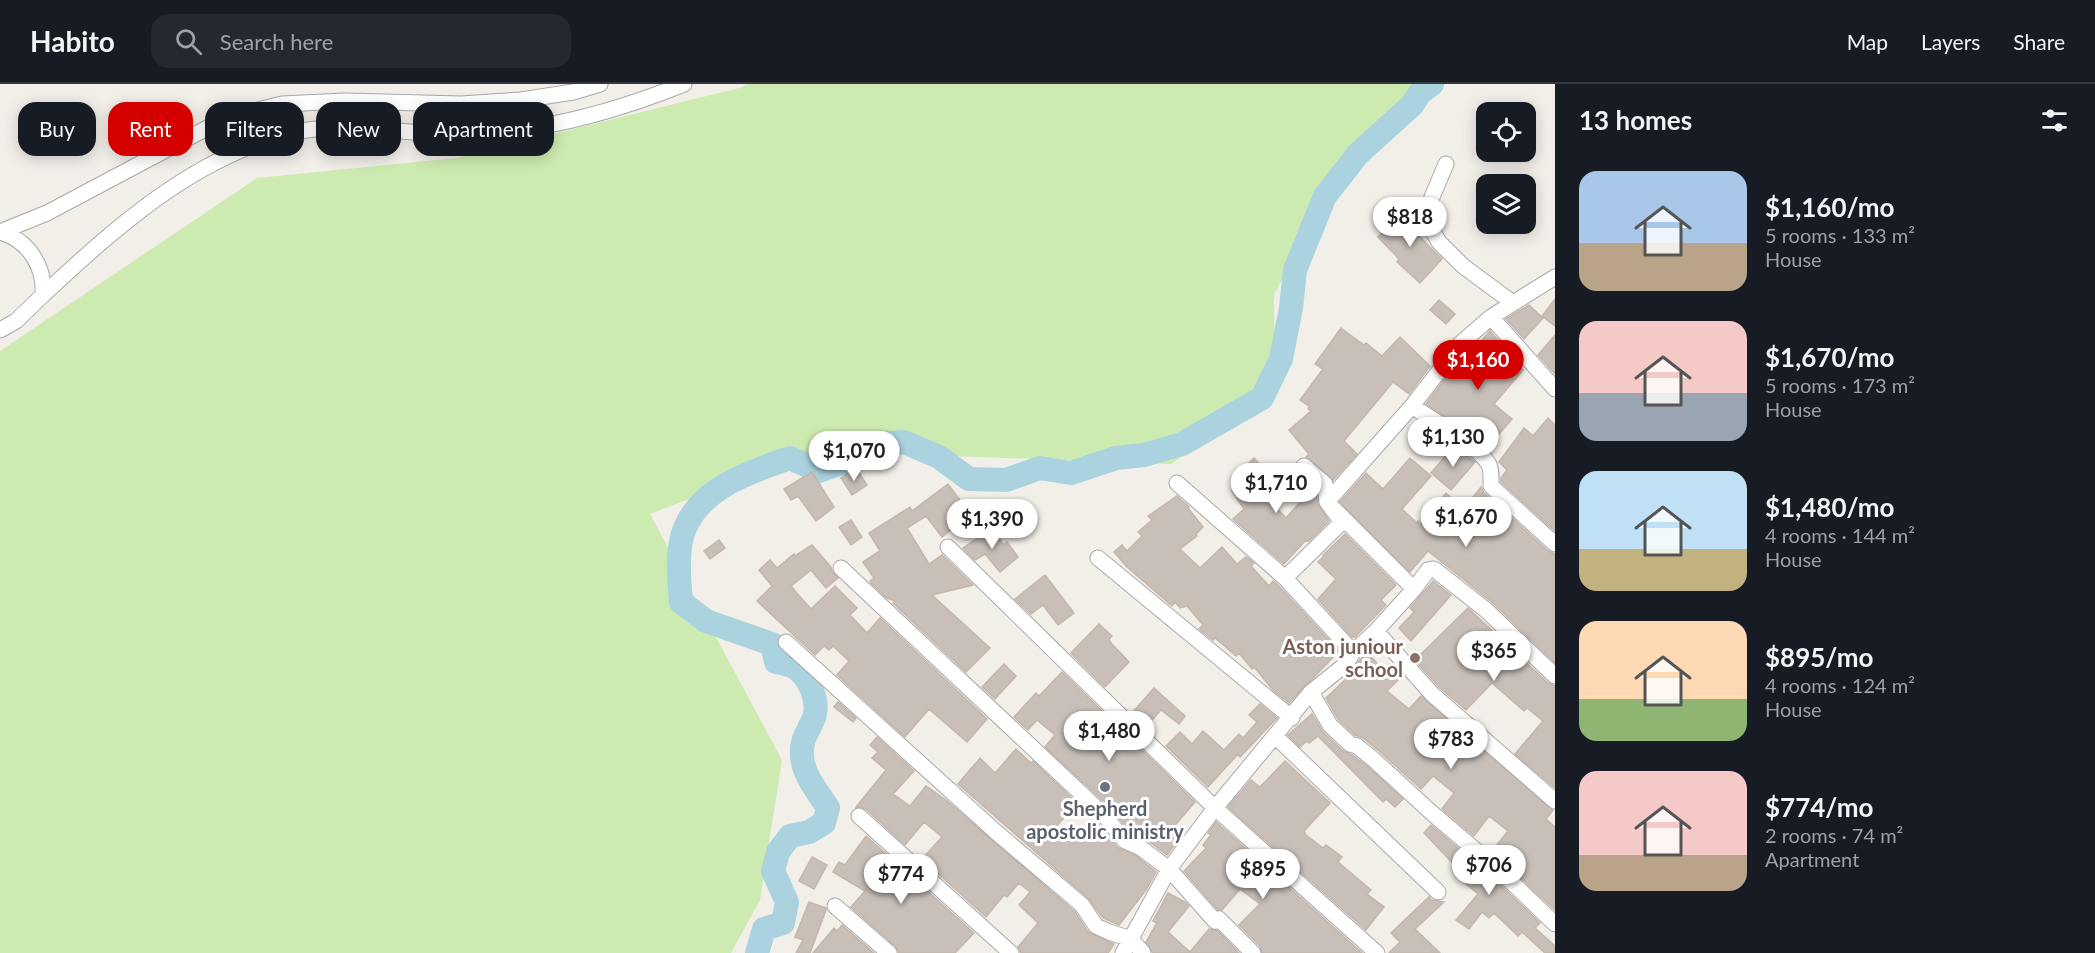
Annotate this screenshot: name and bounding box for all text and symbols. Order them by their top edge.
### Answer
search box [151,14,571,68]
text: Habito [30,24,115,58]
icon: search [172,25,205,58]
text: Search here [220,28,333,55]
text: Map [1847,29,1888,54]
text: Layers [1921,29,1980,54]
text: Share [2013,29,2065,54]
chip: Buy [18,102,96,156]
chip: Rent [108,102,193,156]
chip: Filters [205,102,304,156]
chip: New [316,102,401,156]
chip: Apartment [413,102,554,156]
map controls [1476,102,1536,234]
button: locate [1476,102,1536,162]
text: 13 homes [1579,104,1692,136]
icon: filters [2038,104,2071,137]
button: layers [1476,174,1536,234]
text: $1,160/mo [1765,191,1895,223]
icon: home [1627,195,1699,267]
pin: $818 [1374,197,1446,248]
text: $818 [1387,204,1433,228]
text: 5 rooms · 133 m² [1765,223,1915,247]
text: House [1765,247,1822,271]
pin: $1,160 [1429,340,1527,391]
text: $1,670/mo [1765,341,1895,373]
icon: home [1627,345,1699,417]
text: $1,160 [1447,347,1509,371]
text: 5 rooms · 173 m² [1765,373,1915,397]
text: House [1765,397,1822,421]
pin: $1,130 [1404,417,1502,468]
text: $1,130 [1422,424,1484,448]
pin: $1,070 [805,431,903,482]
text: $1,070 [823,438,885,462]
pin: $1,710 [1227,463,1325,514]
text: $1,710 [1245,470,1307,494]
text: $1,480/mo [1765,491,1895,523]
icon: home [1627,495,1699,567]
pin: $1,670 [1417,497,1515,548]
pin: $1,390 [943,499,1041,550]
text: $1,670 [1435,504,1497,528]
text: $1,390 [961,506,1023,530]
text: 4 rooms · 144 m² [1765,523,1915,547]
text: House [1765,547,1822,571]
pin: $365 [1458,631,1530,682]
place label: Aston juniour school [1281,634,1404,681]
text: $365 [1471,638,1517,662]
text: $895/mo [1765,641,1873,673]
icon: home [1627,645,1699,717]
marker: Aston juniour school [1408,651,1422,665]
text: 4 rooms · 124 m² [1765,673,1915,697]
text: House [1765,697,1822,721]
pin: $1,480 [1060,711,1158,762]
text: $1,480 [1078,718,1140,742]
pin: $783 [1415,719,1487,770]
text: $783 [1428,726,1474,750]
marker: Shepherd apostolic ministry [1098,780,1112,794]
text: $774/mo [1765,791,1873,823]
icon: home [1627,795,1699,867]
place label: Shepherd apostolic ministry [1026,796,1184,843]
text: 2 rooms · 74 m² [1765,823,1903,847]
pin: $706 [1453,845,1525,896]
text: Apartment [1765,847,1859,871]
pin: $895 [1227,849,1299,900]
text: $706 [1466,852,1512,876]
pin: $774 [865,854,937,905]
text: $895 [1240,856,1286,880]
text: $774 [878,861,924,885]

